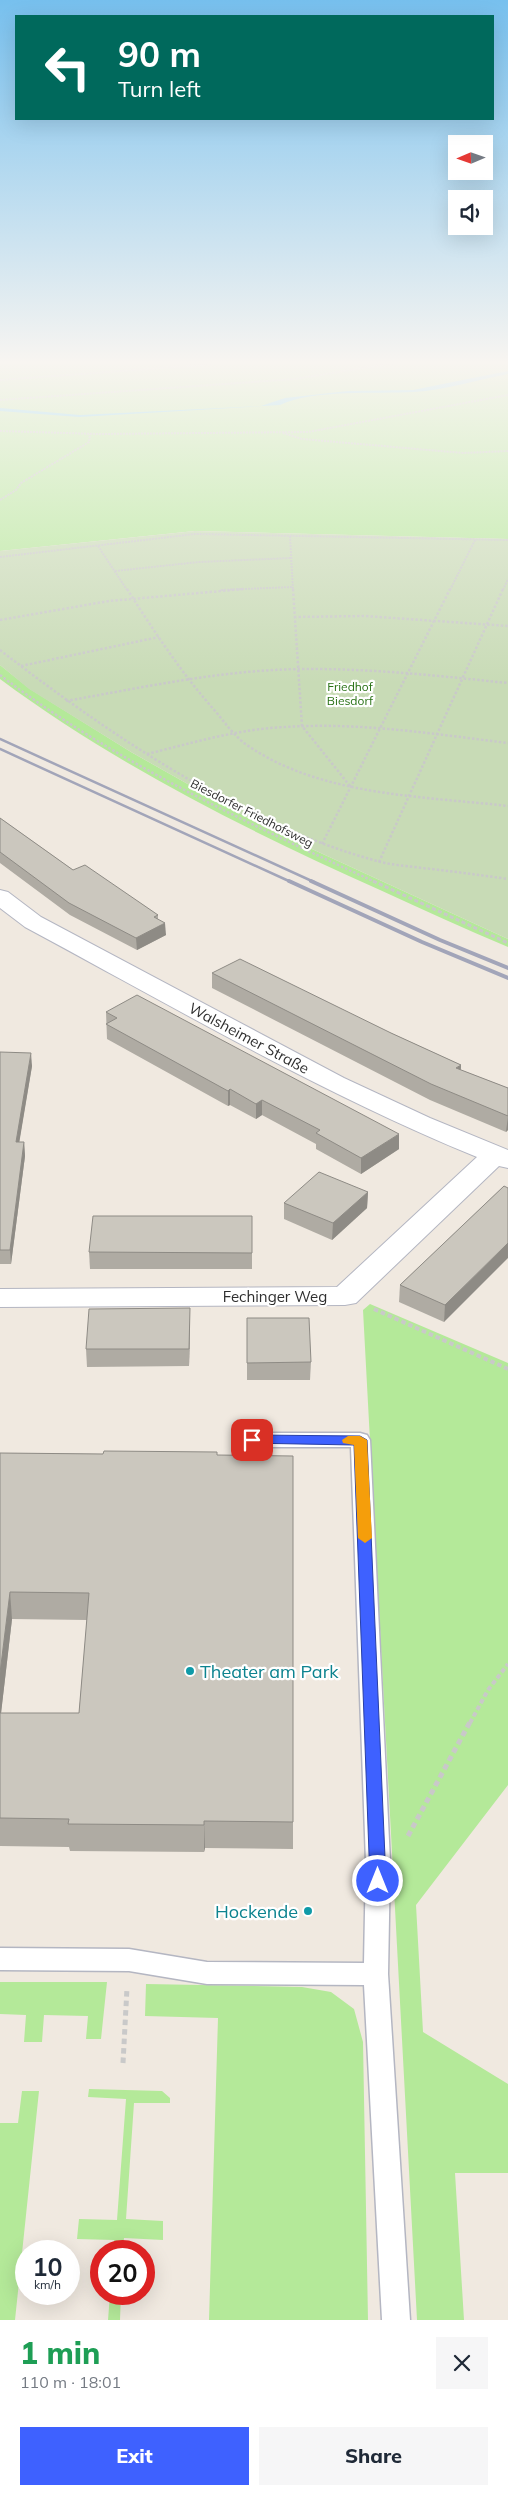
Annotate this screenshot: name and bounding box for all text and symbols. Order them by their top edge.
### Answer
text: 90 m [118,32,201,76]
icon: left [35,35,100,100]
text: Turn left [118,75,201,103]
north arrow [448,135,492,180]
map controls [448,135,493,235]
button: sound [448,190,493,235]
park label: Friedhof Biesdorf [327,679,374,708]
street label: Biesdorfer Friedhofsweg [188,776,316,850]
street label: Walsheimer Straße [186,998,312,1078]
street label: Fechinger Weg [223,1287,327,1306]
pin [231,1419,273,1461]
icon: arrive [238,1426,266,1454]
place label: Theater am Park [200,1660,339,1683]
marker: Theater am Park [184,1665,196,1677]
position arrow [351,1854,403,1906]
place label: Hockende [215,1900,298,1923]
marker: Hockende [302,1905,314,1917]
speed limit sign: 20 [90,2240,155,2305]
text: 10 [32,2251,63,2282]
text: km/h [34,2277,61,2292]
text: 1 min [20,2334,100,2372]
button: close [436,2337,488,2389]
text: 110 m · 18:01 [20,2372,121,2392]
button: Exit [20,2427,249,2485]
button: Share [259,2427,488,2485]

